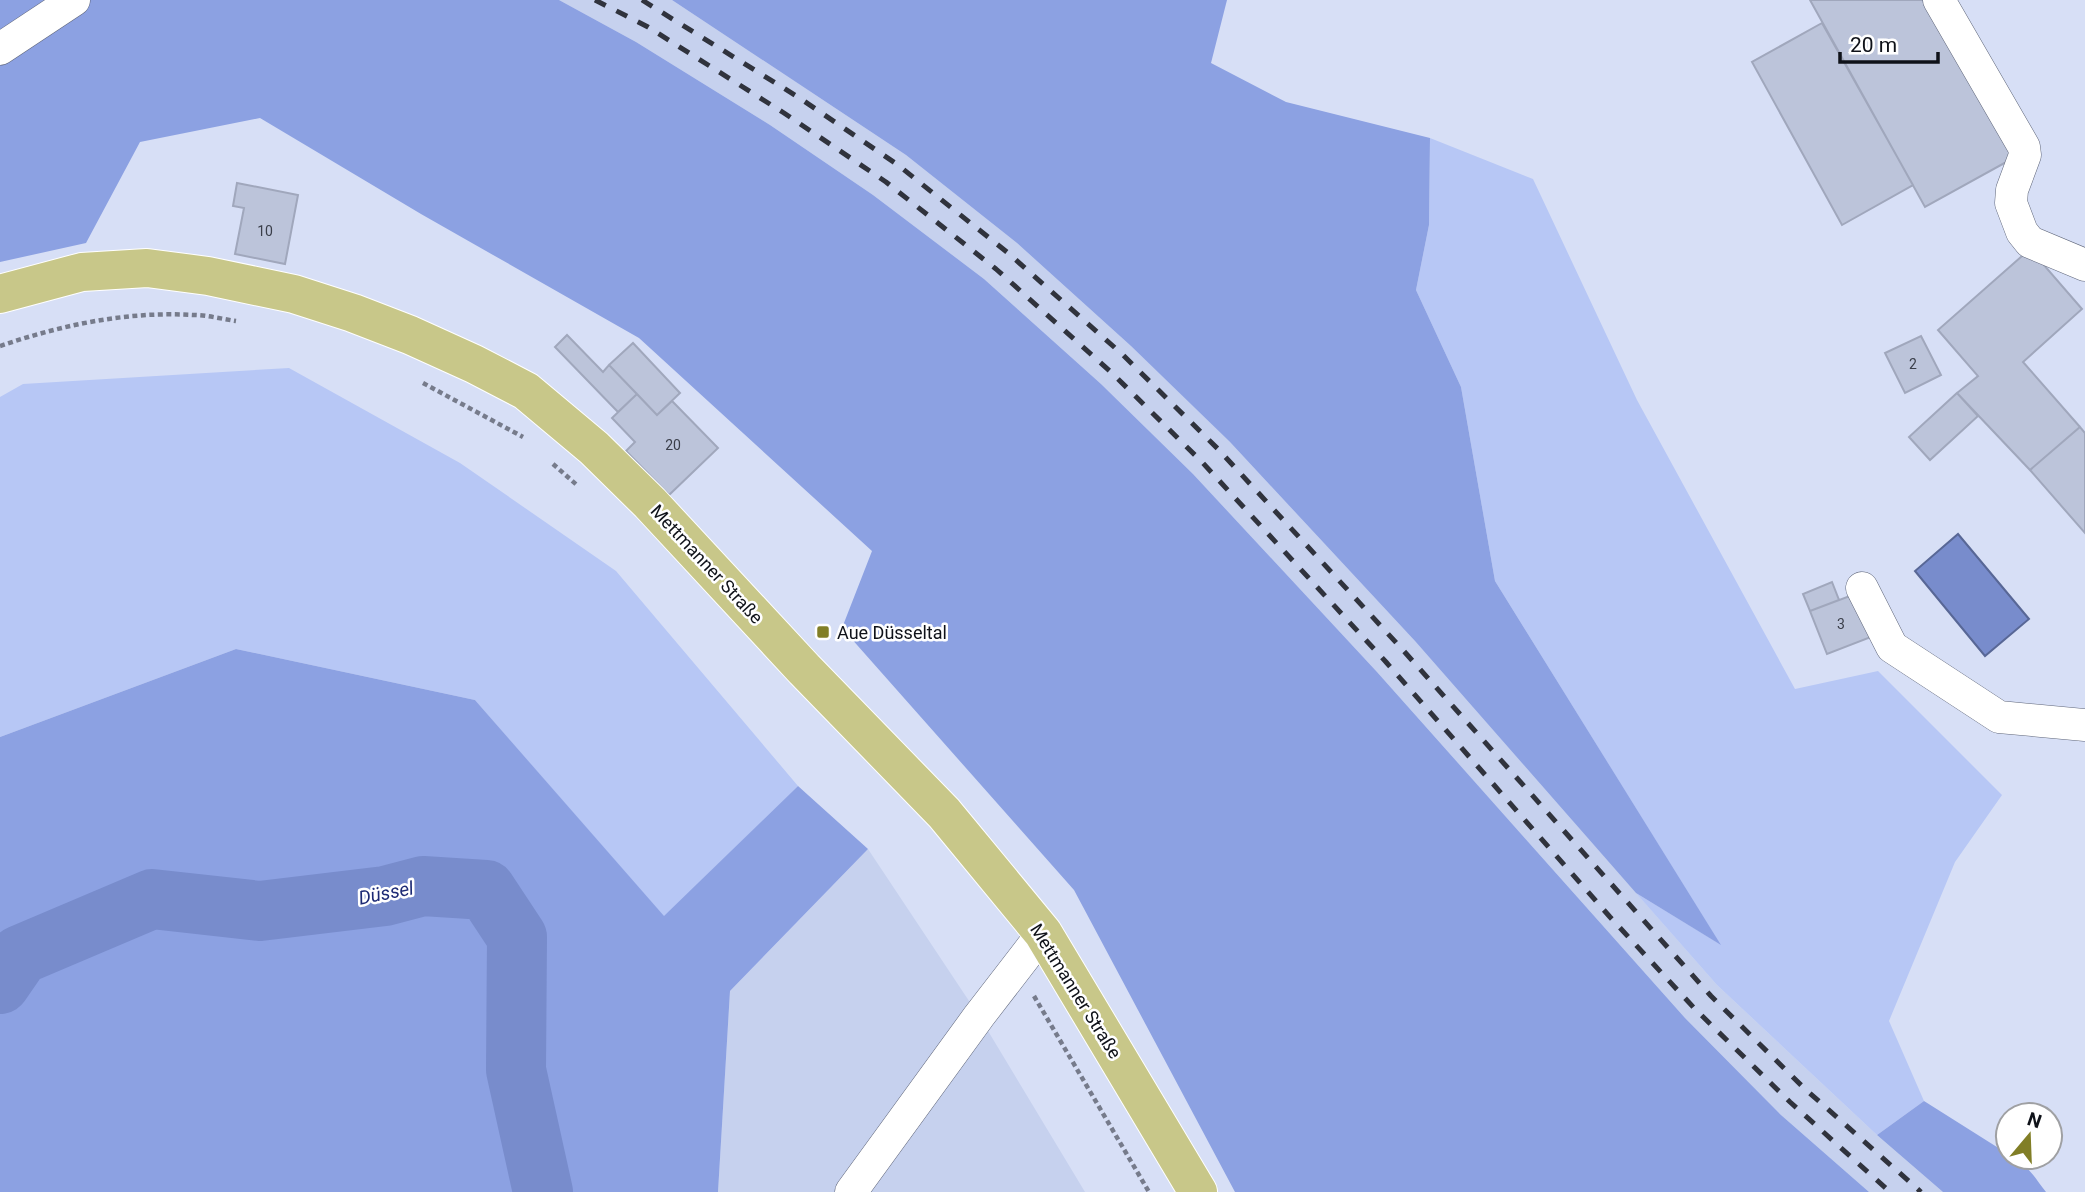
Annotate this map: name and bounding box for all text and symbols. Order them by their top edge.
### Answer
scale bar [1840,21,1938,65]
text: 20 m [1850,33,1897,57]
house number: 10 [257,223,273,239]
house number: 2 [1909,356,1917,372]
house number: 20 [665,437,681,453]
street label: Mettmanner Straße [646,500,768,628]
house number: 3 [1837,616,1845,632]
place label: Aue Düsseltal [837,622,947,643]
marker: Aue Düsseltal [815,624,831,640]
water label: Düssel [357,876,416,910]
street label: Mettmanner Straße [1026,920,1126,1062]
north arrow [1994,1101,2064,1171]
text: N [2024,1107,2044,1133]

